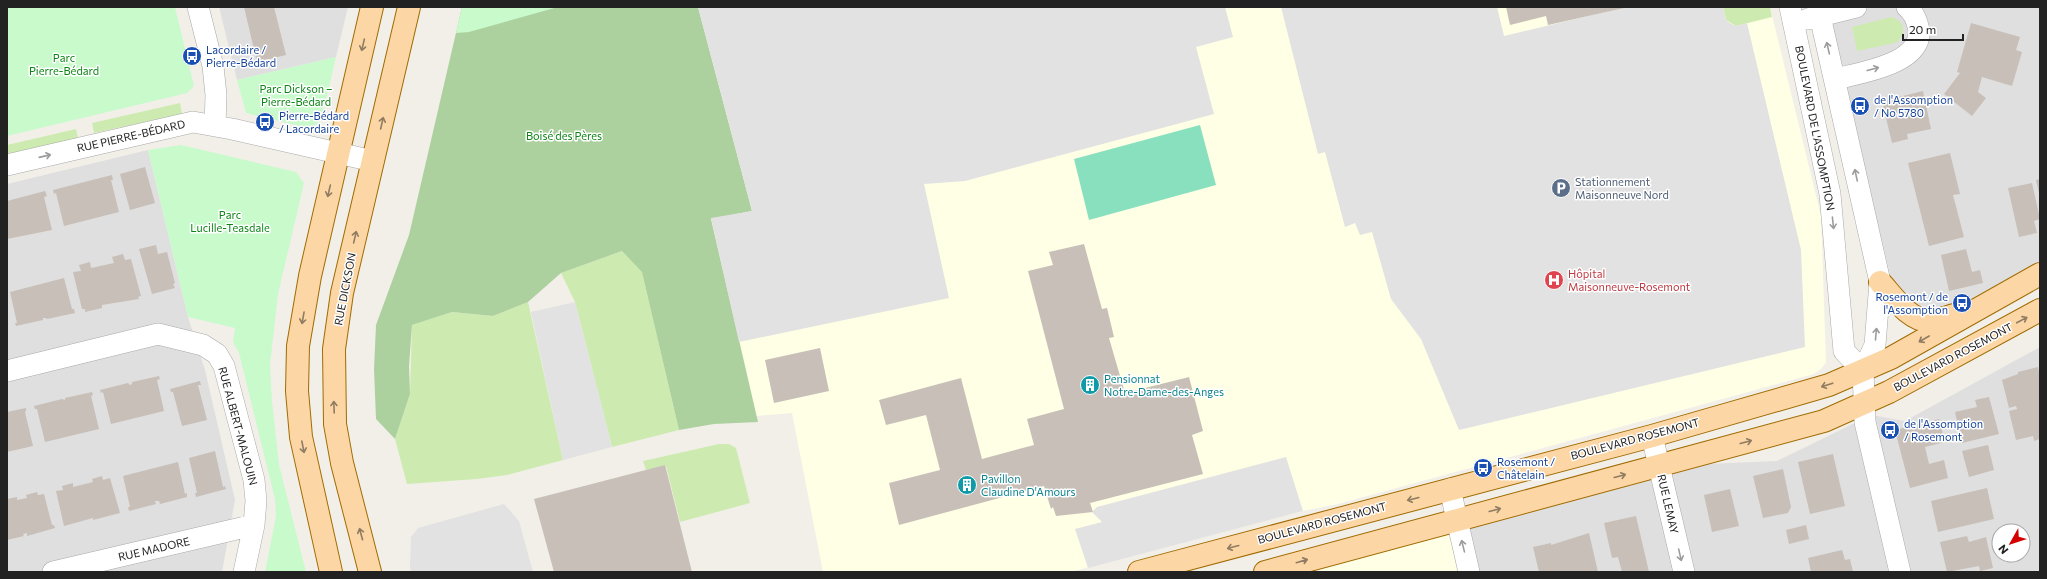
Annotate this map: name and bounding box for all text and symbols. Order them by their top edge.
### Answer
scale bar [1903,16,1963,42]
text: 20 m [1909,22,1936,36]
one-way arrow [359,38,367,51]
one-way arrow [1824,42,1832,55]
place label: Lacordaire / Pierre-Bédard [206,43,276,69]
street label: BOULEVARD DE L'ASSOMPTION [1793,44,1838,211]
bus stop icon: Lacordaire / Pierre-Bédard [181,45,203,67]
park label: Parc Pierre-Bédard [29,51,99,77]
one-way arrow [1866,65,1879,72]
park label: Parc Dickson – Pierre-Bédard [259,82,333,108]
place label: de l'Assomption / No 5780 [1874,93,1953,119]
bus stop icon: de l'Assomption / No 5780 [1849,95,1871,117]
place label: Pierre-Bédard / Lacordaire [279,109,349,135]
bus stop icon: Pierre-Bédard / Lacordaire [254,111,276,133]
street label: RUE PIERRE-BÉDARD [75,116,186,154]
one-way arrow [378,116,386,129]
park label: Boisé des Pères [526,129,602,142]
one-way arrow [38,152,51,160]
one-way arrow [1852,169,1860,182]
place label: Stationnement Maisonneuve Nord [1575,175,1669,201]
parking icon: Stationnement Maisonneuve Nord [1550,177,1572,199]
one-way arrow [325,184,333,197]
park label: Parc Lucille-Teasdale [190,208,270,234]
one-way arrow [1829,217,1837,230]
one-way arrow [352,231,359,244]
street label: RUE DICKSON [331,252,358,326]
place label: Hôpital Maisonneuve-Rosemont [1568,267,1691,293]
hospital icon: Hôpital Maisonneuve-Rosemont [1543,269,1565,291]
place label: Rosemont / de l'Assomption [1875,290,1948,316]
bus stop icon: Rosemont / de l'Assomption [1951,292,1973,314]
one-way arrow [298,311,306,324]
one-way arrow [2016,315,2028,323]
street label: BOULEVARD ROSEMONT [1891,320,2014,393]
one-way arrow [1872,328,1879,341]
one-way arrow [1918,336,1930,344]
street label: RUE ALBERT-MALOUIN [216,365,261,487]
place label: Pensionnat Notre-Dame-des-Anges [1104,372,1224,398]
building icon: Pensionnat Notre-Dame-des-Anges [1079,374,1101,396]
one-way arrow [1820,382,1833,389]
one-way arrow [331,401,338,414]
street label: BOULEVARD ROSEMONT [1569,415,1701,462]
place label: de l'Assomption / Rosemont [1904,417,1983,443]
bus stop icon: de l'Assomption / Rosemont [1879,419,1901,441]
one-way arrow [1739,438,1752,446]
one-way arrow [299,441,307,454]
place label: Rosemont / Châtelain [1497,455,1555,481]
bus stop icon: Rosemont / Châtelain [1472,457,1494,479]
place label: Pavillon Claudine D'Amours [981,472,1075,498]
one-way arrow [1614,472,1627,479]
street label: RUE LEMAY [1655,473,1682,535]
building icon: Pavillon Claudine D'Amours [956,474,978,496]
one-way arrow [1406,496,1419,503]
street label: BOULEVARD ROSEMONT [1256,499,1388,546]
one-way arrow [1488,506,1501,513]
north arrow [1991,523,2031,563]
one-way arrow [356,528,364,541]
street label: RUE MADORE [117,534,191,563]
one-way arrow [1459,540,1466,553]
text: N [1995,542,2010,557]
one-way arrow [1226,543,1239,551]
one-way arrow [1677,549,1685,562]
one-way arrow [1295,557,1308,564]

